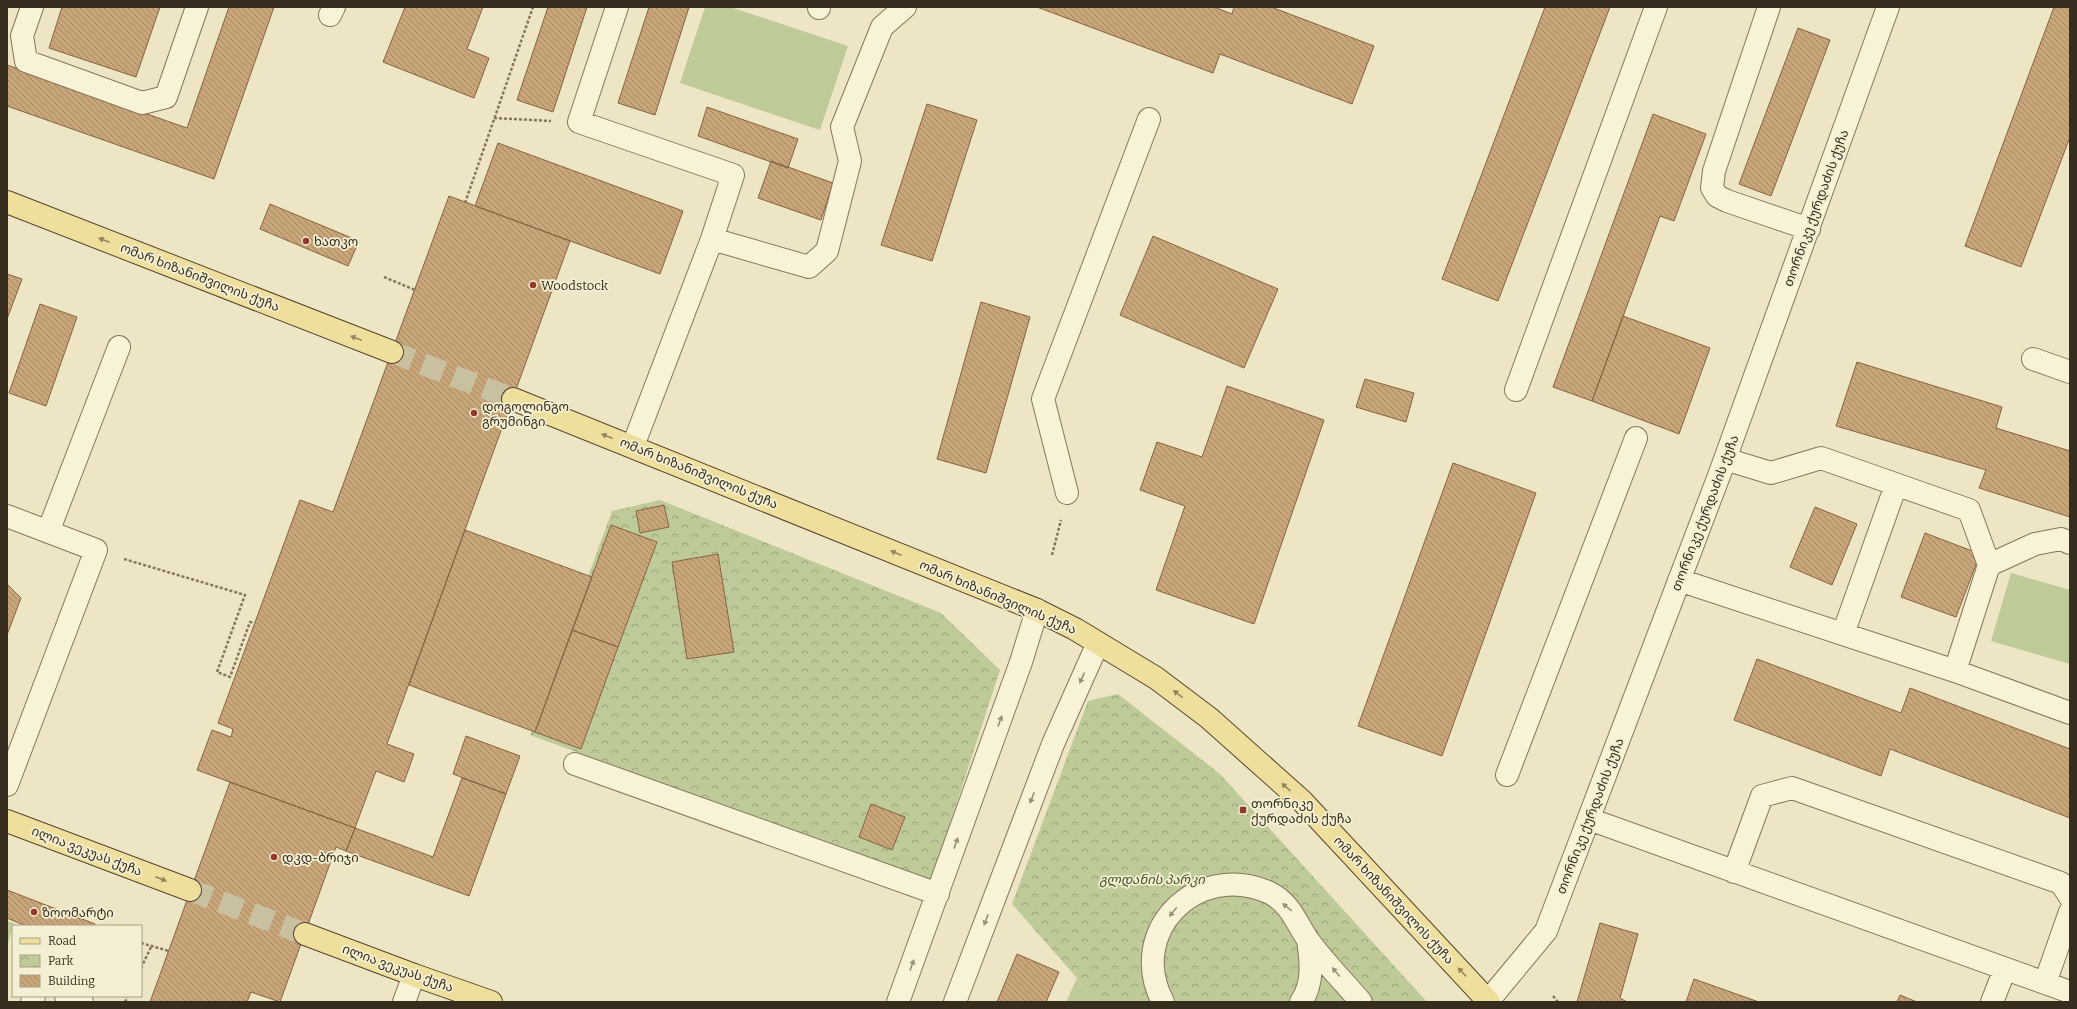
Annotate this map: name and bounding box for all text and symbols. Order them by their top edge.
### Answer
street label: თორნიკე ქურდაძის ქუჩა [1781,127,1852,289]
place label: ხათკო [314,234,358,249]
one-way arrow [98,236,110,242]
marker: ხათკო [301,236,311,246]
street label: ომარ ხიზანიშვილის ქუჩა [118,240,282,315]
place label: Woodstock [541,278,609,293]
marker: Woodstock [528,280,538,290]
one-way arrow [349,334,361,340]
place label: დოგოლინგო გრუმინგი [482,399,569,429]
marker: დოგოლინგო გრუმინგი [469,408,479,418]
one-way arrow [601,432,613,438]
street label: თორნიკე ქურდაძის ქუჩა [1668,433,1743,594]
street label: ომარ ხიზანიშვილის ქუჩა [617,434,780,513]
one-way arrow [890,550,902,556]
street label: ომარ ხიზანიშვილის ქუჩა [917,557,1079,638]
one-way arrow [1079,673,1085,685]
one-way arrow [1172,690,1183,698]
one-way arrow [997,714,1003,726]
street label: თორნიკე ქურდაძის ქუჩა [1553,736,1628,897]
one-way arrow [1281,782,1291,791]
one-way arrow [1029,793,1035,805]
place label: თორნიკე ქურდაძის ქუჩა [1251,796,1352,827]
marker: თორნიკე ქურდაძის ქუჩა [1238,805,1248,815]
street label: ილია ვეკუას ქუჩა [29,823,144,880]
street label: ომარ ხიზანიშვილის ქუჩა [1330,833,1457,968]
one-way arrow [953,837,959,849]
place label: დკდ-ბრიჯი [282,850,359,866]
marker: დკდ-ბრიჯი [269,852,279,862]
park label: გლდანის პარკი [1099,872,1205,888]
one-way arrow [156,877,168,883]
one-way arrow [1282,903,1293,912]
place label: ზოომარტი [42,905,114,920]
marker: ზოომარტი [29,907,39,917]
one-way arrow [1168,907,1177,917]
one-way arrow [982,914,988,926]
legend [12,925,142,997]
text: Road [48,934,76,948]
street label: ილია ვეკუას ქუჩა [340,941,456,996]
text: Park [48,954,74,968]
one-way arrow [909,959,915,971]
one-way arrow [1332,967,1341,978]
one-way arrow [1457,967,1467,977]
text: Building [48,974,95,988]

